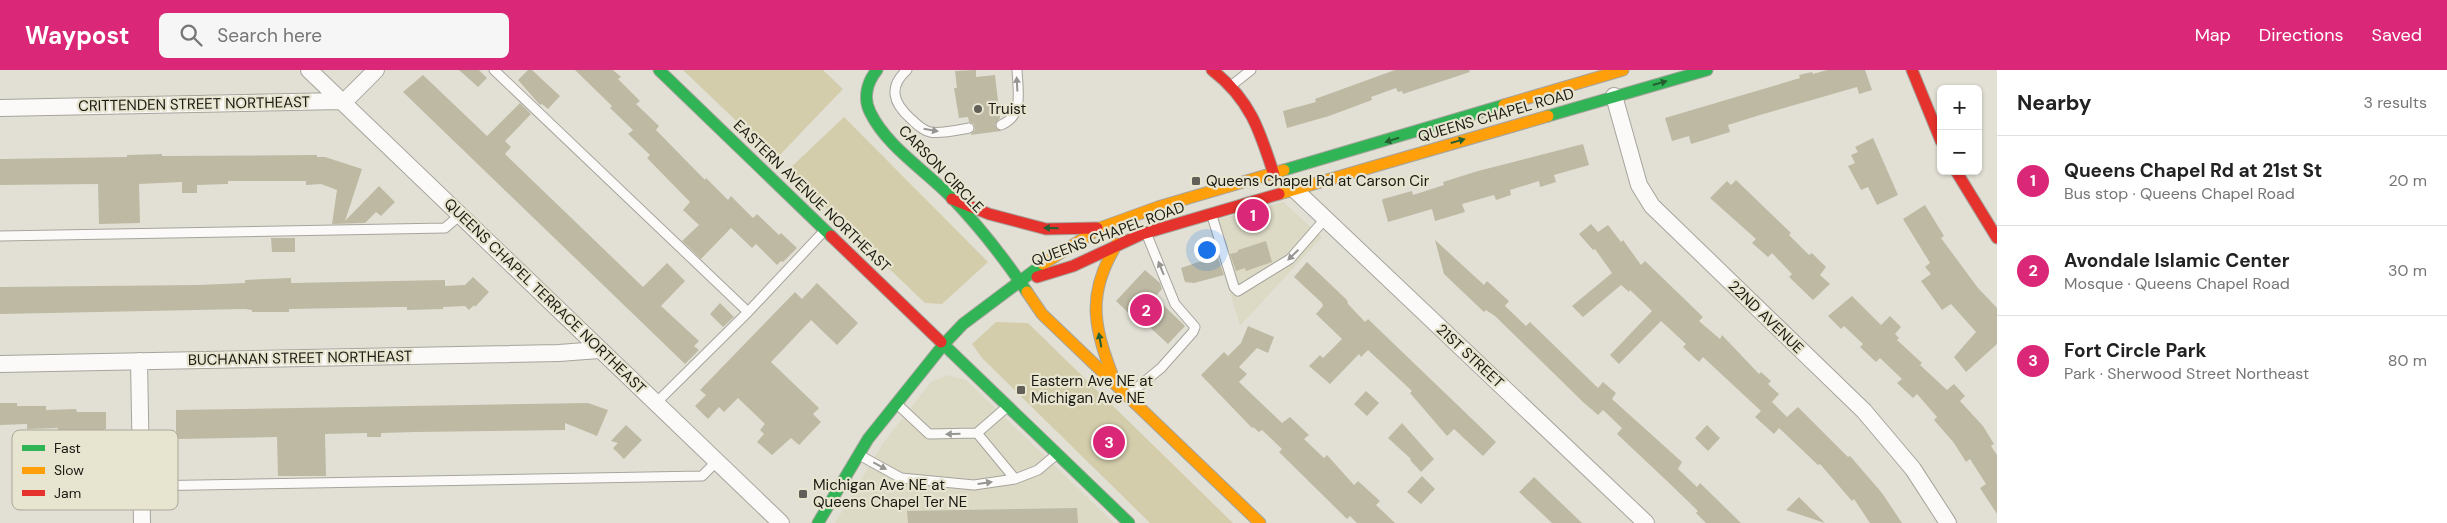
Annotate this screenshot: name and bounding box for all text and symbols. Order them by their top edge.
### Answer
search box [159,13,509,58]
text: Waypost [25,20,129,51]
icon: search [177,21,205,49]
text: Search here [217,23,322,48]
text: Map [2195,23,2231,47]
text: Directions [2259,23,2344,47]
text: Saved [2372,23,2422,47]
one-way arrow [1013,76,1021,92]
one-way arrow [1653,79,1668,87]
street label: QUEENS CHAPEL ROAD [1416,83,1576,147]
map controls [1937,85,1982,175]
button: + [1937,85,1982,130]
text: Nearby [2017,89,2091,117]
street label: CRITTENDEN STREET NORTHEAST [78,92,310,116]
text: 3 results [2364,92,2427,113]
place label: Truist [988,99,1027,119]
marker: Truist [972,103,984,115]
street label: EASTERN AVENUE NORTHEAST [729,115,895,277]
street label: CARSON CIRCLE [894,121,988,217]
one-way arrow [924,126,940,134]
button: − [1937,130,1982,175]
one-way arrow [1384,136,1399,144]
one-way arrow [1451,137,1466,145]
text: Queens Chapel Rd at 21st St [2064,158,2322,183]
text: 1 [2030,170,2036,191]
text: 20 m [2388,170,2427,191]
place label: Queens Chapel Rd at Carson Cir [1206,171,1430,191]
marker: Queens Chapel Rd at Carson Cir [1190,175,1202,187]
text: Bus stop · Queens Chapel Road [2064,183,2295,204]
street label: QUEENS CHAPEL TERRACE NORTHEAST [440,194,650,398]
pin: 1 [1237,196,1269,234]
street label: QUEENS CHAPEL ROAD [1029,197,1187,271]
one-way arrow [1043,224,1059,232]
your location [1194,237,1220,263]
text: Avondale Islamic Center [2064,248,2290,273]
one-way arrow [1287,249,1299,261]
text: 2 [2028,260,2038,281]
text: 30 m [2388,260,2427,281]
one-way arrow [1157,261,1164,276]
text: Mosque · Queens Chapel Road [2064,273,2290,294]
street label: 22ND AVENUE [1724,276,1808,358]
pin: 2 [1130,291,1162,329]
street label: 21ST STREET [1432,320,1508,392]
one-way arrow [1095,331,1103,347]
text: Fort Circle Park [2064,338,2206,363]
street label: BUCHANAN STREET NORTHEAST [188,346,412,370]
text: 3 [2028,350,2038,371]
text: 80 m [2388,350,2427,371]
text: Park · Sherwood Street Northeast [2064,363,2309,384]
place label: Eastern Ave NE at Michigan Ave NE [1031,371,1153,408]
marker: Eastern Ave NE at Michigan Ave NE [1015,384,1027,396]
pin: 3 [1093,423,1125,461]
legend [12,430,178,510]
one-way arrow [945,430,961,438]
text: Fast [54,439,81,457]
text: Slow [54,461,84,479]
one-way arrow [873,462,887,470]
place label: Michigan Ave NE at Queens Chapel Ter NE [813,475,967,512]
one-way arrow [977,479,993,487]
text: Jam [54,484,81,502]
marker: Michigan Ave NE at Queens Chapel Ter NE [797,488,809,500]

